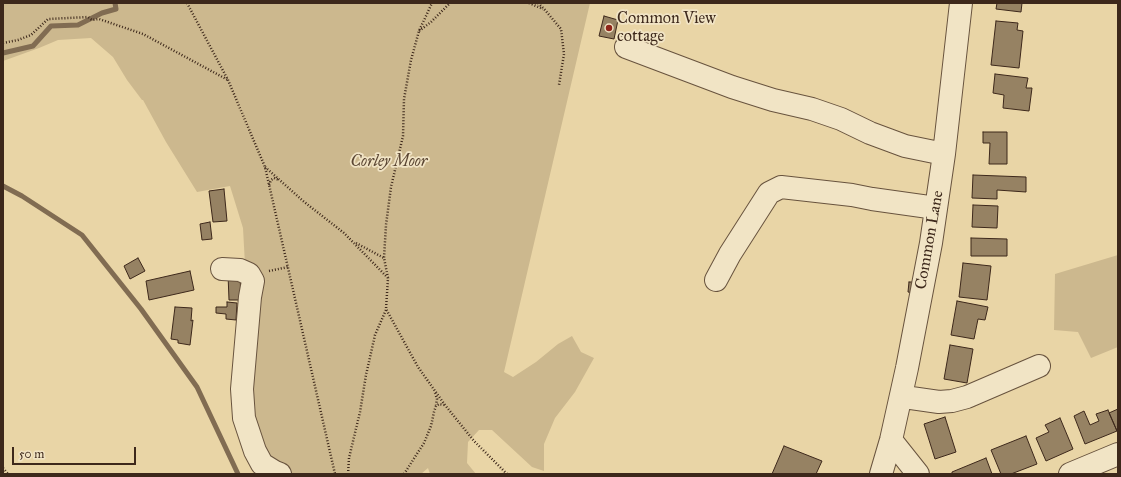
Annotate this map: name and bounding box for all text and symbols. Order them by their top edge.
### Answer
place label: Common View cottage [617,9,716,47]
marker: Common View cottage [604,23,614,33]
park label: Corley Moor [350,152,428,172]
street label: Common Lane [912,189,948,291]
scale bar [14,439,138,465]
text: 50 m [19,447,44,461]

